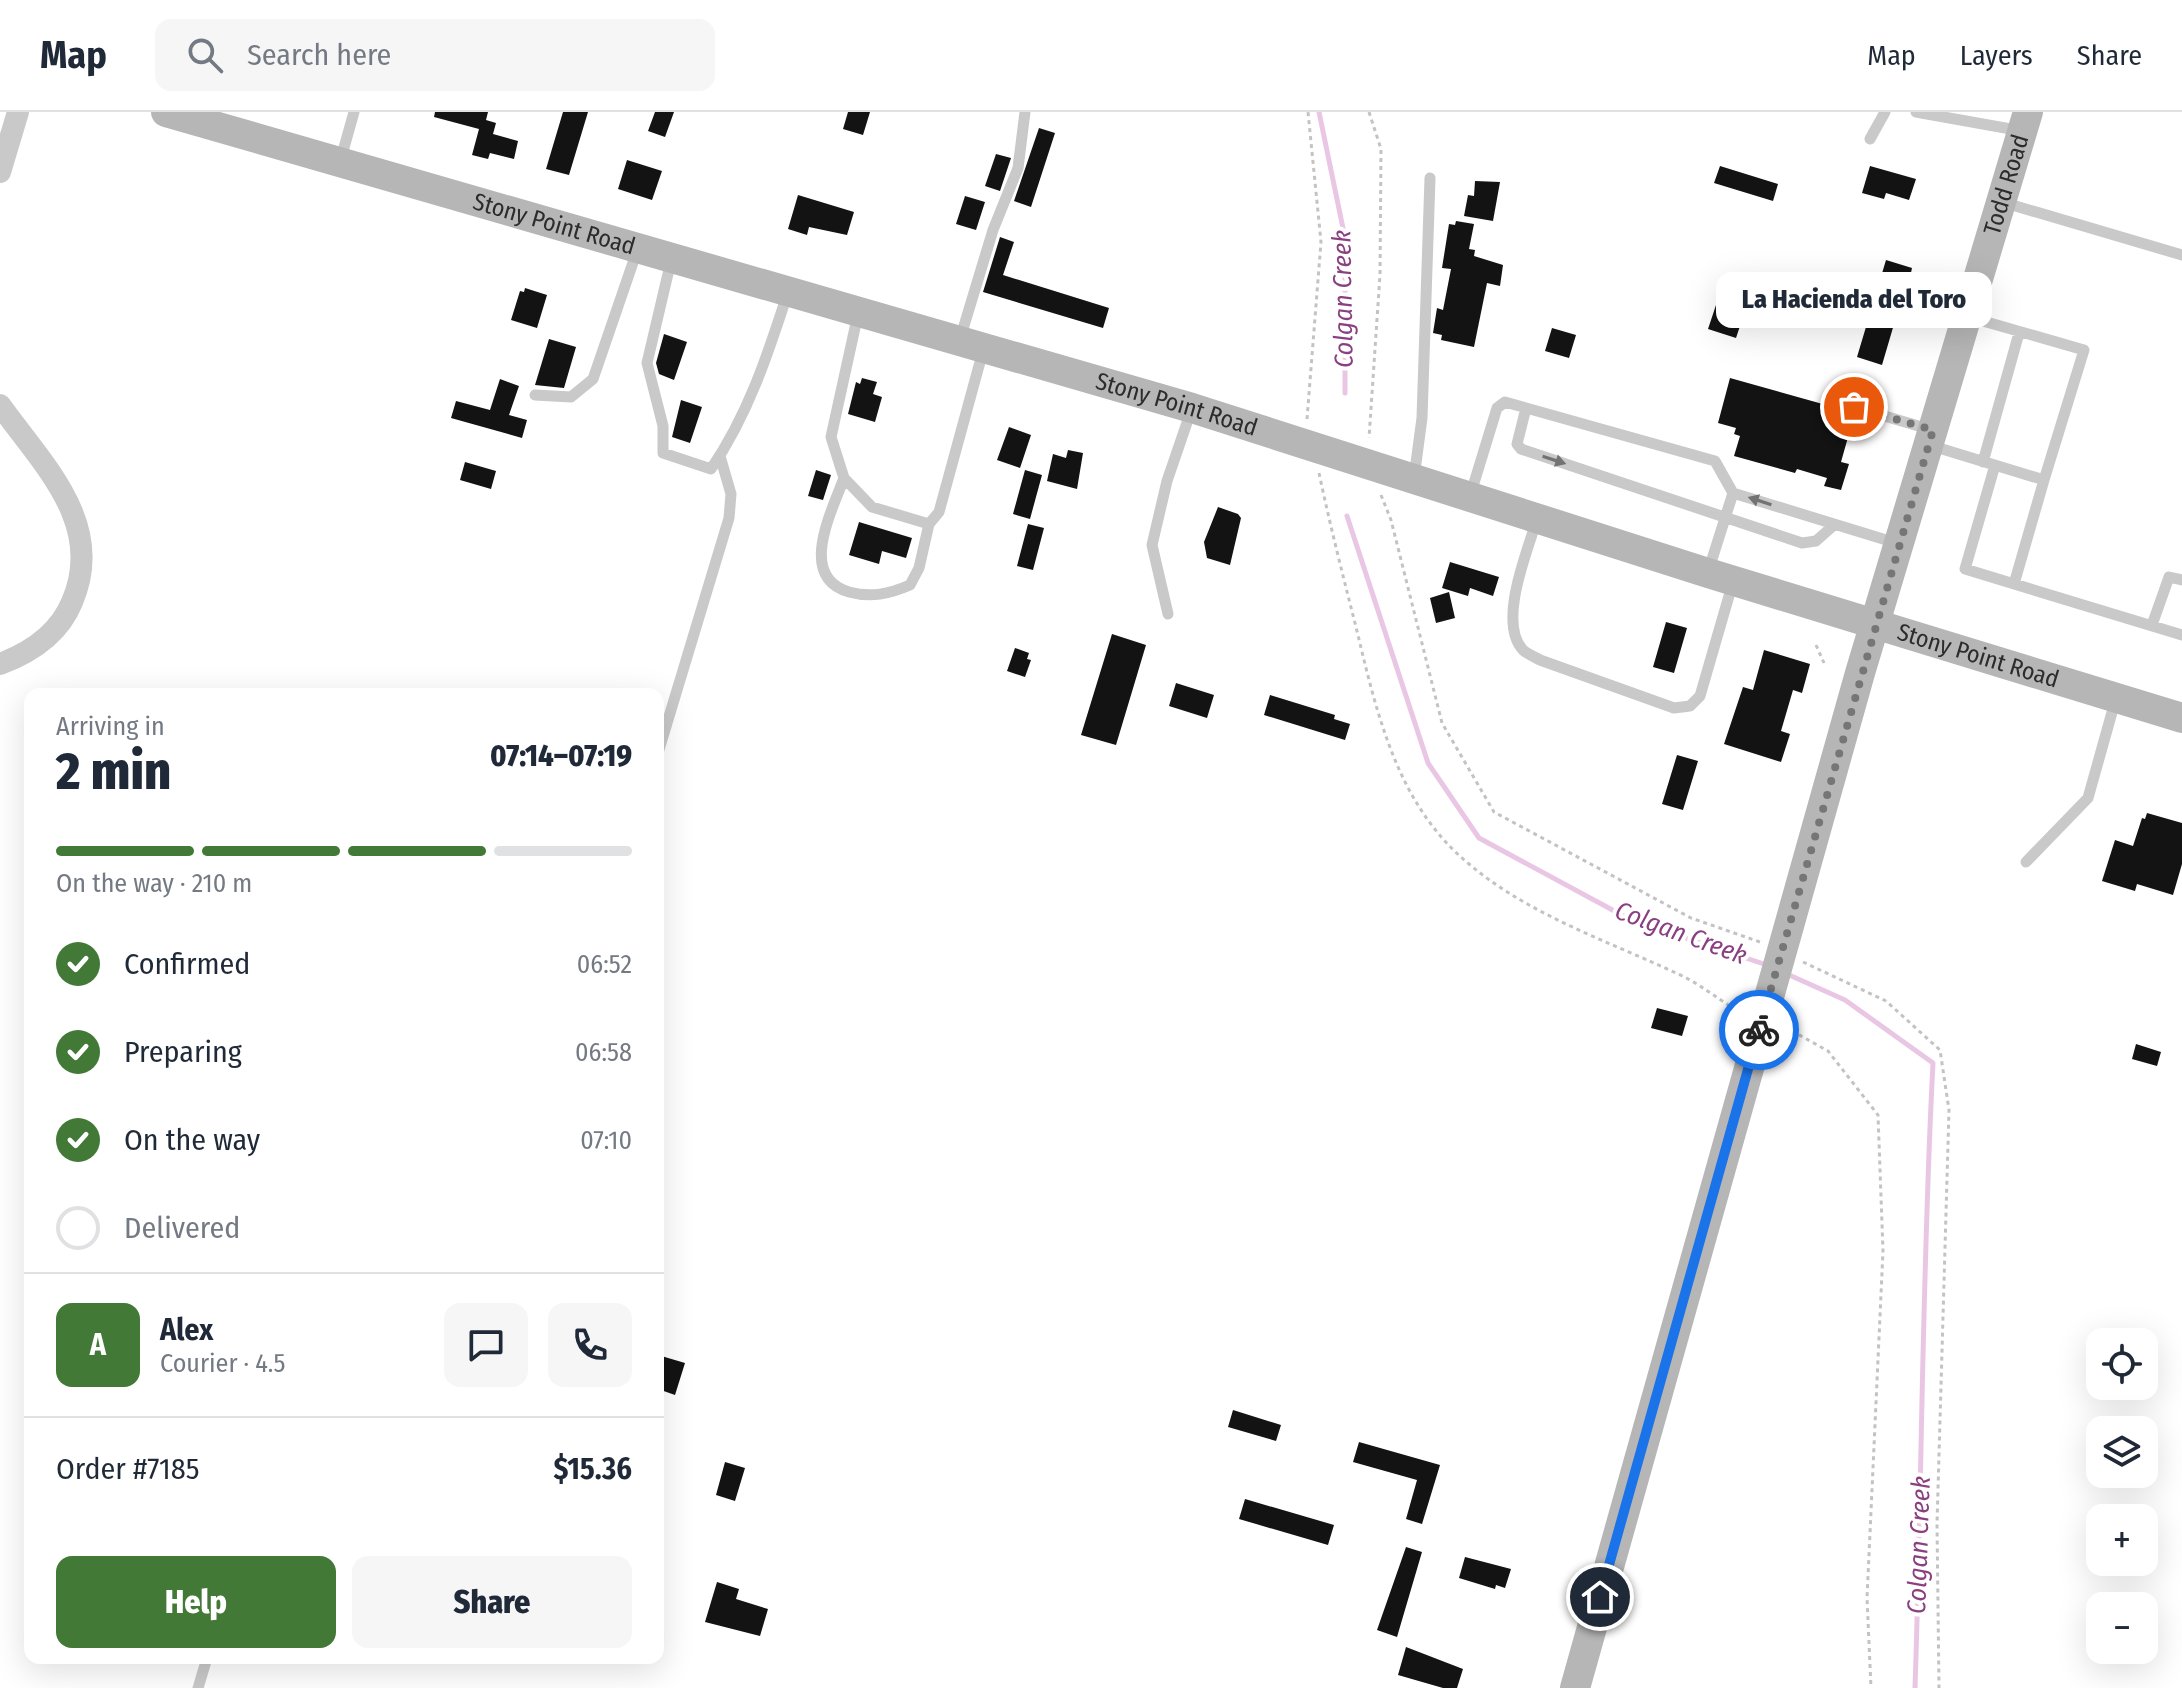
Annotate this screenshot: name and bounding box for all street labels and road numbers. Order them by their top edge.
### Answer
street label: Todd Road [1978,131,2035,238]
street label: Stony Point Road [470,187,638,261]
street label: Stony Point Road [1092,367,1261,442]
street label: Stony Point Road [1894,618,2062,693]

